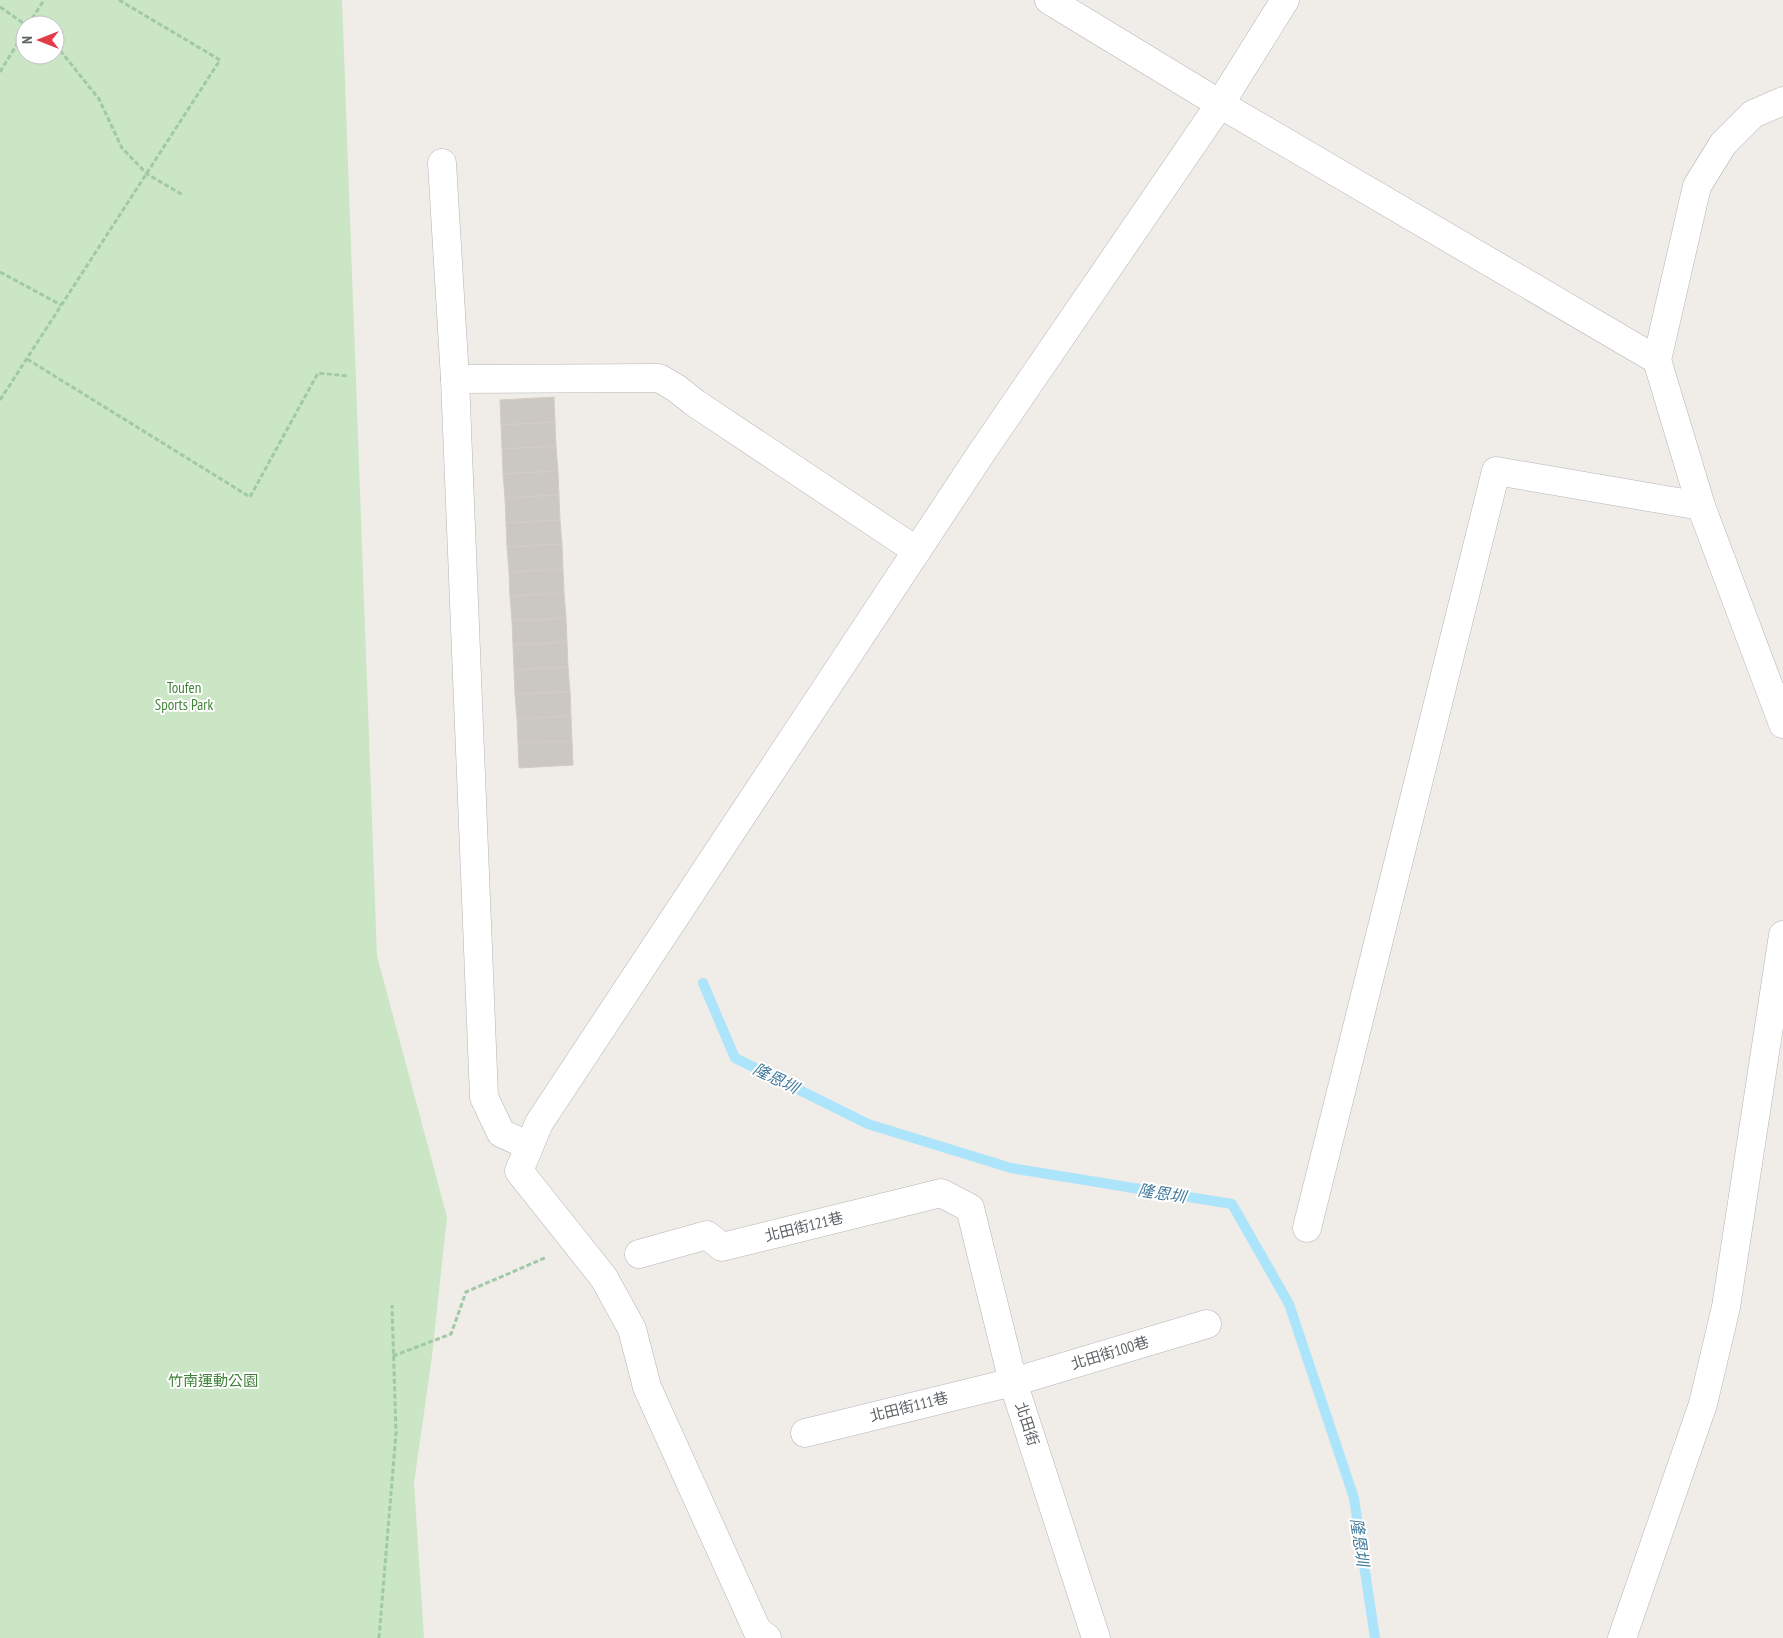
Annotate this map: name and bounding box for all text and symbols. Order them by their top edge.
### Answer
north arrow [15,15,65,65]
text: N [18,36,36,44]
park label: Toufen Sports Park [155,678,213,714]
water label: 隆恩圳 [750,1058,804,1098]
water label: 隆恩圳 [1137,1179,1189,1207]
street label: 北田街121巷 [763,1208,845,1245]
street label: 北田街100巷 [1069,1332,1151,1373]
park label: 竹南運動公園 [168,1371,258,1390]
street label: 北田街111巷 [868,1388,950,1425]
street label: 北田街 [1011,1400,1043,1448]
water label: 隆恩圳 [1347,1517,1374,1569]

